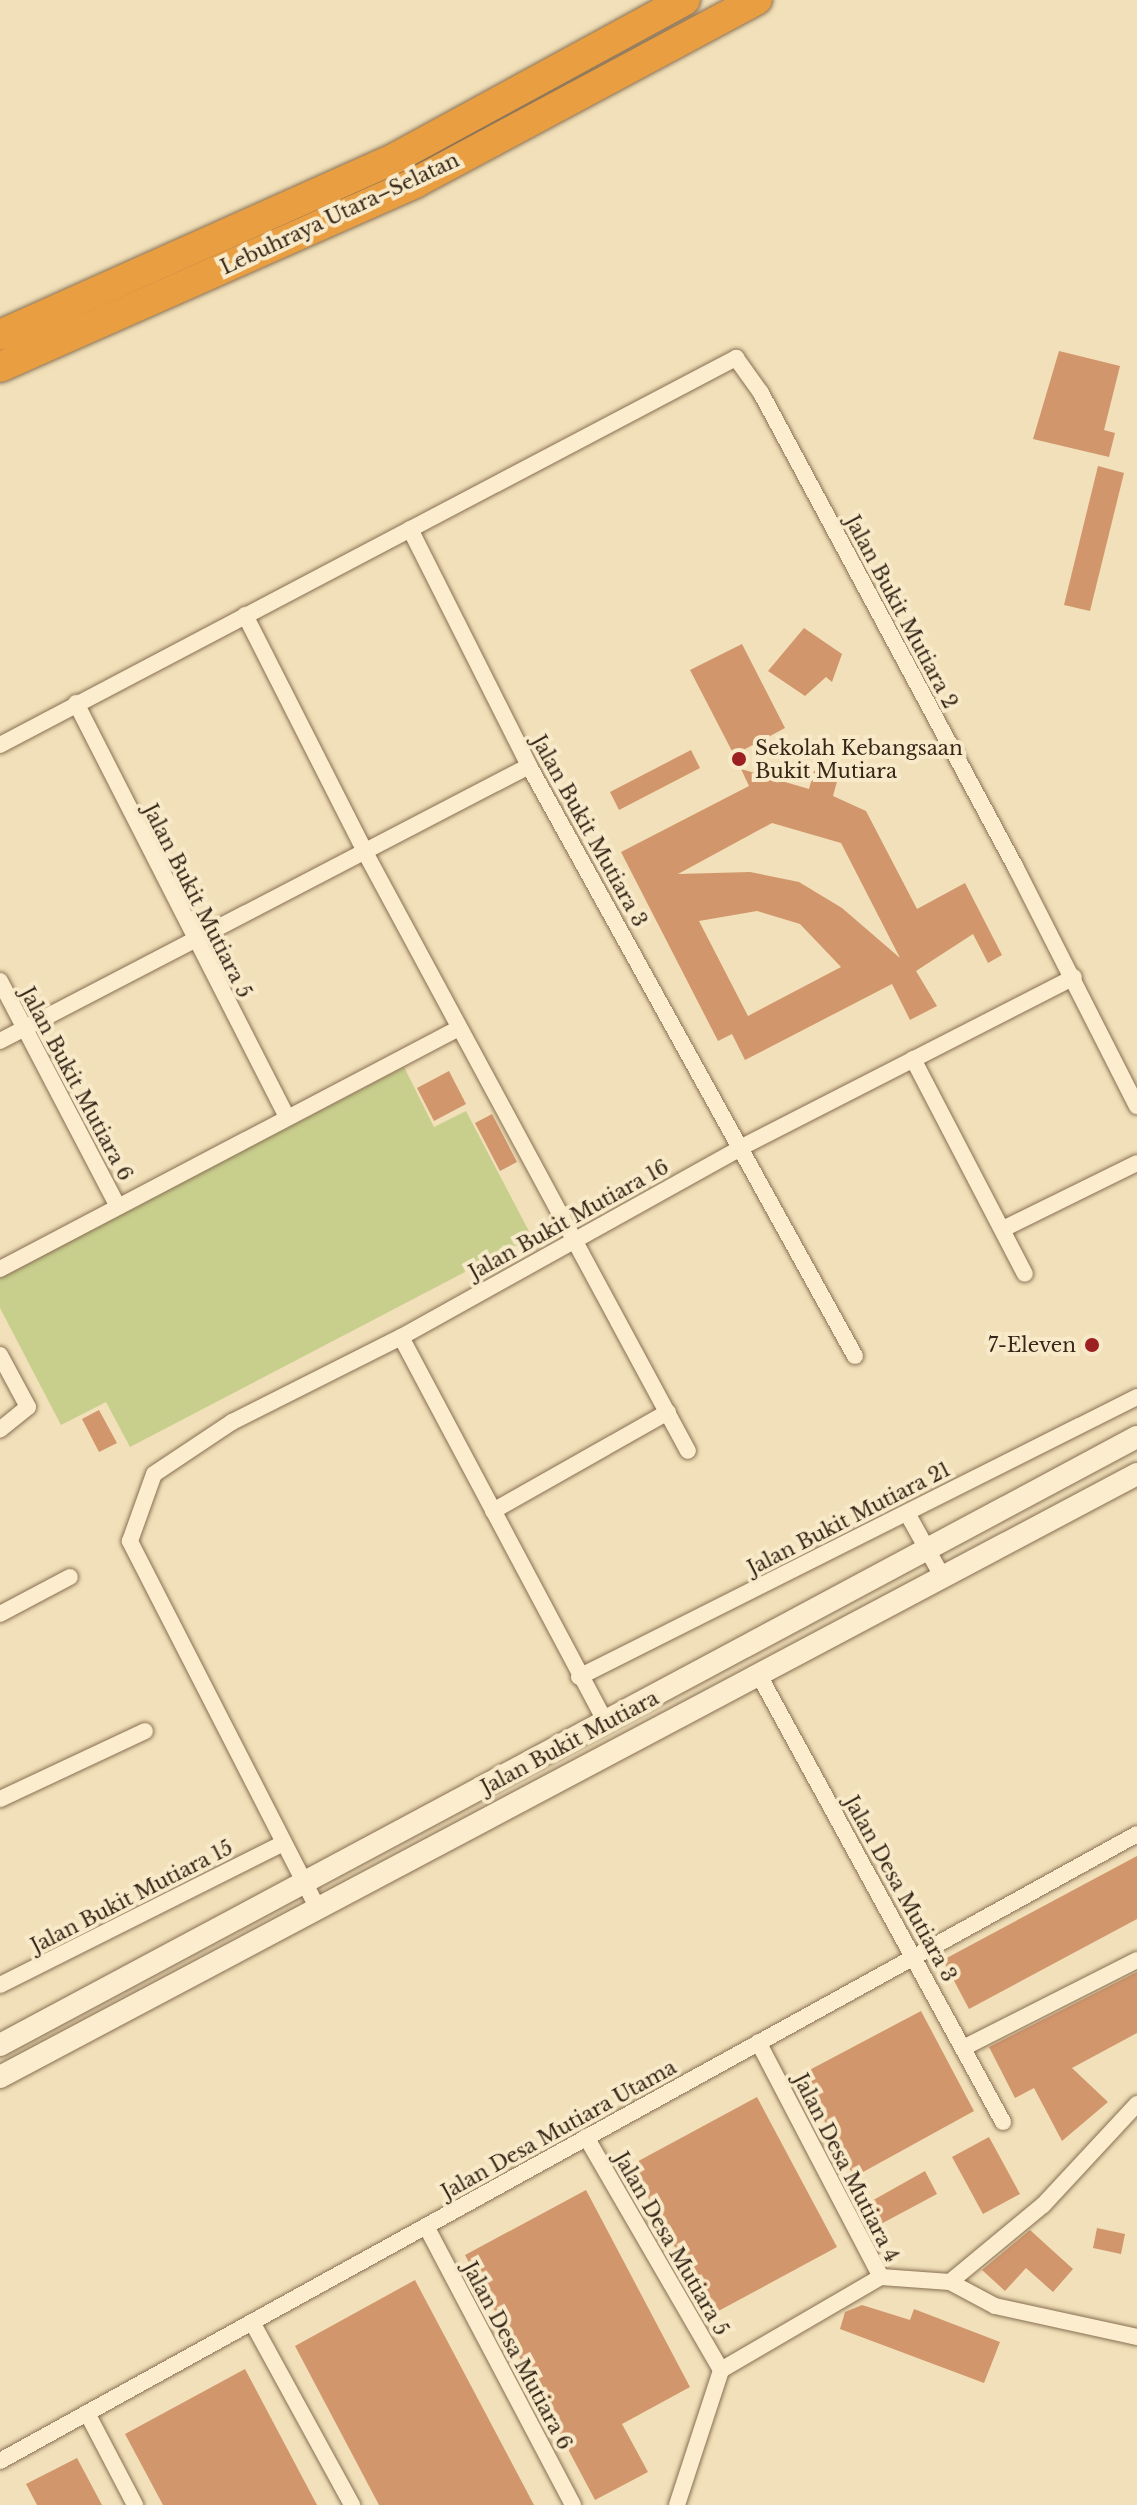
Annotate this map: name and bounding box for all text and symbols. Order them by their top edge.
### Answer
street label: Lebuhraya Utara–Selatan [217,148,463,280]
street label: Jalan Bukit Mutiara 2 [840,511,962,713]
street label: Jalan Bukit Mutiara 3 [526,731,652,931]
place label: Sekolah Kebangsaan Bukit Mutiara [755,736,963,783]
marker: Sekolah Kebangsaan Bukit Mutiara [730,750,748,768]
street label: Jalan Bukit Mutiara 5 [138,800,256,1002]
street label: Jalan Bukit Mutiara 6 [15,983,137,1185]
street label: Jalan Bukit Mutiara 16 [465,1155,673,1285]
place label: 7-Eleven [988,1333,1076,1357]
marker: 7-Eleven [1083,1336,1101,1354]
street label: Jalan Bukit Mutiara 21 [744,1457,954,1581]
street label: Jalan Bukit Mutiara [477,1686,663,1800]
street label: Jalan Desa Mutiara 3 [839,1792,961,1986]
street label: Jalan Bukit Mutiara 15 [27,1836,237,1958]
street label: Jalan Desa Mutiara Utama [437,2055,681,2205]
street label: Jalan Desa Mutiara 4 [788,2070,904,2266]
street label: Jalan Desa Mutiara 5 [609,2148,733,2340]
street label: Jalan Desa Mutiara 6 [457,2258,577,2454]

